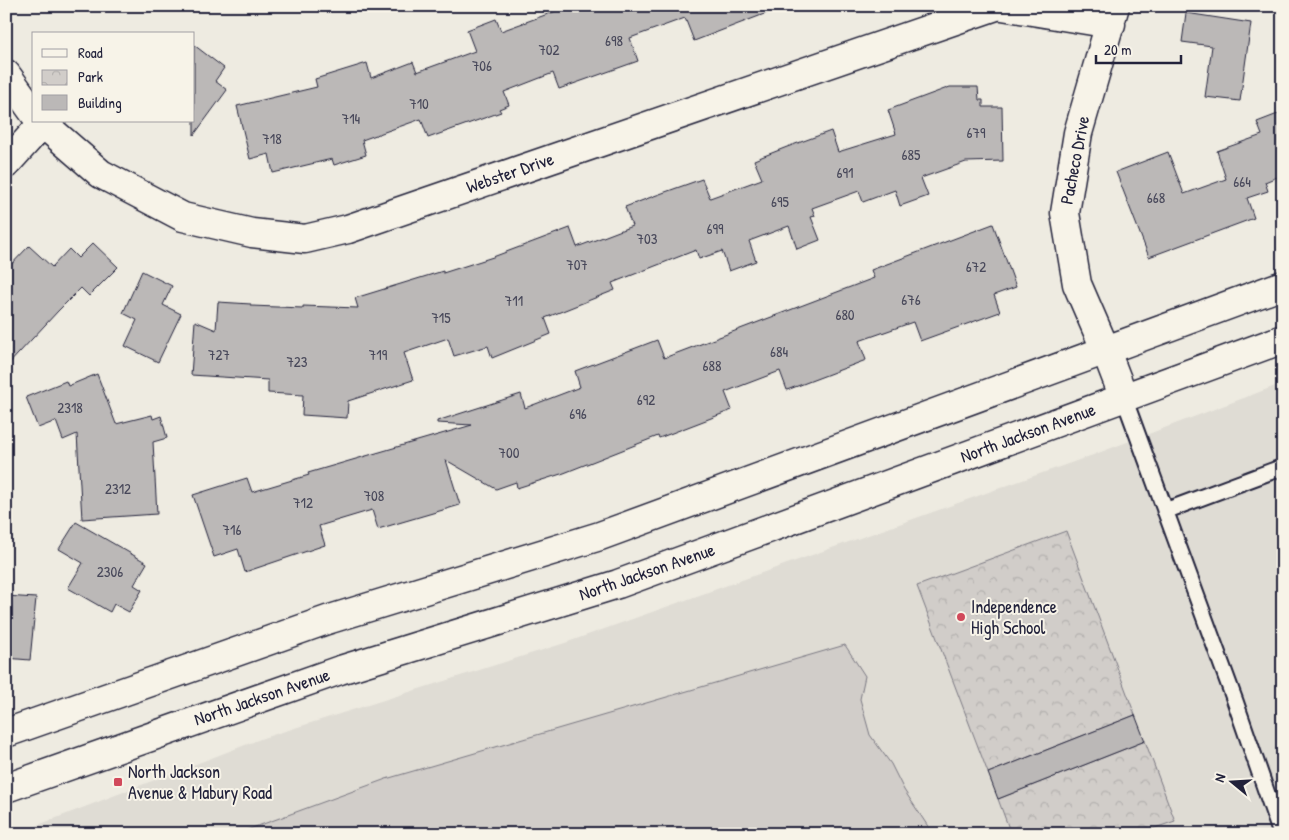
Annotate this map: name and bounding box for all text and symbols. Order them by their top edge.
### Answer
house number: 698 [605,30,623,51]
legend [32,32,195,122]
scale bar [1096,32,1182,64]
house number: 702 [538,39,560,60]
text: 20 m [1104,39,1131,60]
text: Road [78,42,103,63]
house number: 706 [472,55,492,76]
text: Park [78,66,103,87]
text: Building [78,92,122,113]
house number: 710 [409,93,429,114]
house number: 714 [342,108,361,129]
street label: Pacheco Drive [1054,113,1095,206]
house number: 679 [967,122,986,143]
house number: 718 [262,128,282,149]
house number: 685 [902,144,921,165]
street label: Webster Drive [463,146,557,199]
house number: 691 [837,162,853,183]
house number: 664 [1233,171,1251,192]
house number: 668 [1147,187,1165,208]
house number: 695 [771,191,790,212]
house number: 699 [707,218,724,239]
house number: 703 [637,228,658,249]
house number: 707 [566,254,588,275]
house number: 672 [966,256,986,277]
house number: 676 [901,289,921,310]
house number: 711 [505,290,523,311]
house number: 680 [835,304,855,325]
house number: 715 [431,307,451,328]
house number: 684 [770,341,788,362]
house number: 727 [208,344,230,365]
house number: 719 [369,344,388,365]
house number: 723 [286,351,308,372]
house number: 688 [703,355,721,376]
house number: 692 [637,389,655,410]
house number: 2318 [57,397,83,418]
street label: North Jackson Avenue [957,397,1099,469]
house number: 696 [569,403,587,424]
house number: 700 [499,442,520,463]
house number: 2312 [105,478,131,499]
house number: 708 [364,485,384,506]
house number: 712 [293,492,313,513]
house number: 716 [223,519,241,540]
street label: North Jackson Avenue [576,537,718,606]
house number: 2306 [97,561,123,582]
place label: Independence High School [971,594,1057,640]
marker: Independence High School [955,611,967,623]
street label: North Jackson Avenue [191,662,333,731]
north arrow [1206,758,1256,808]
place label: North Jackson Avenue & Mabury Road [128,759,272,805]
text: N [1209,771,1230,784]
marker: North Jackson Avenue & Mabury Road [112,776,124,788]

